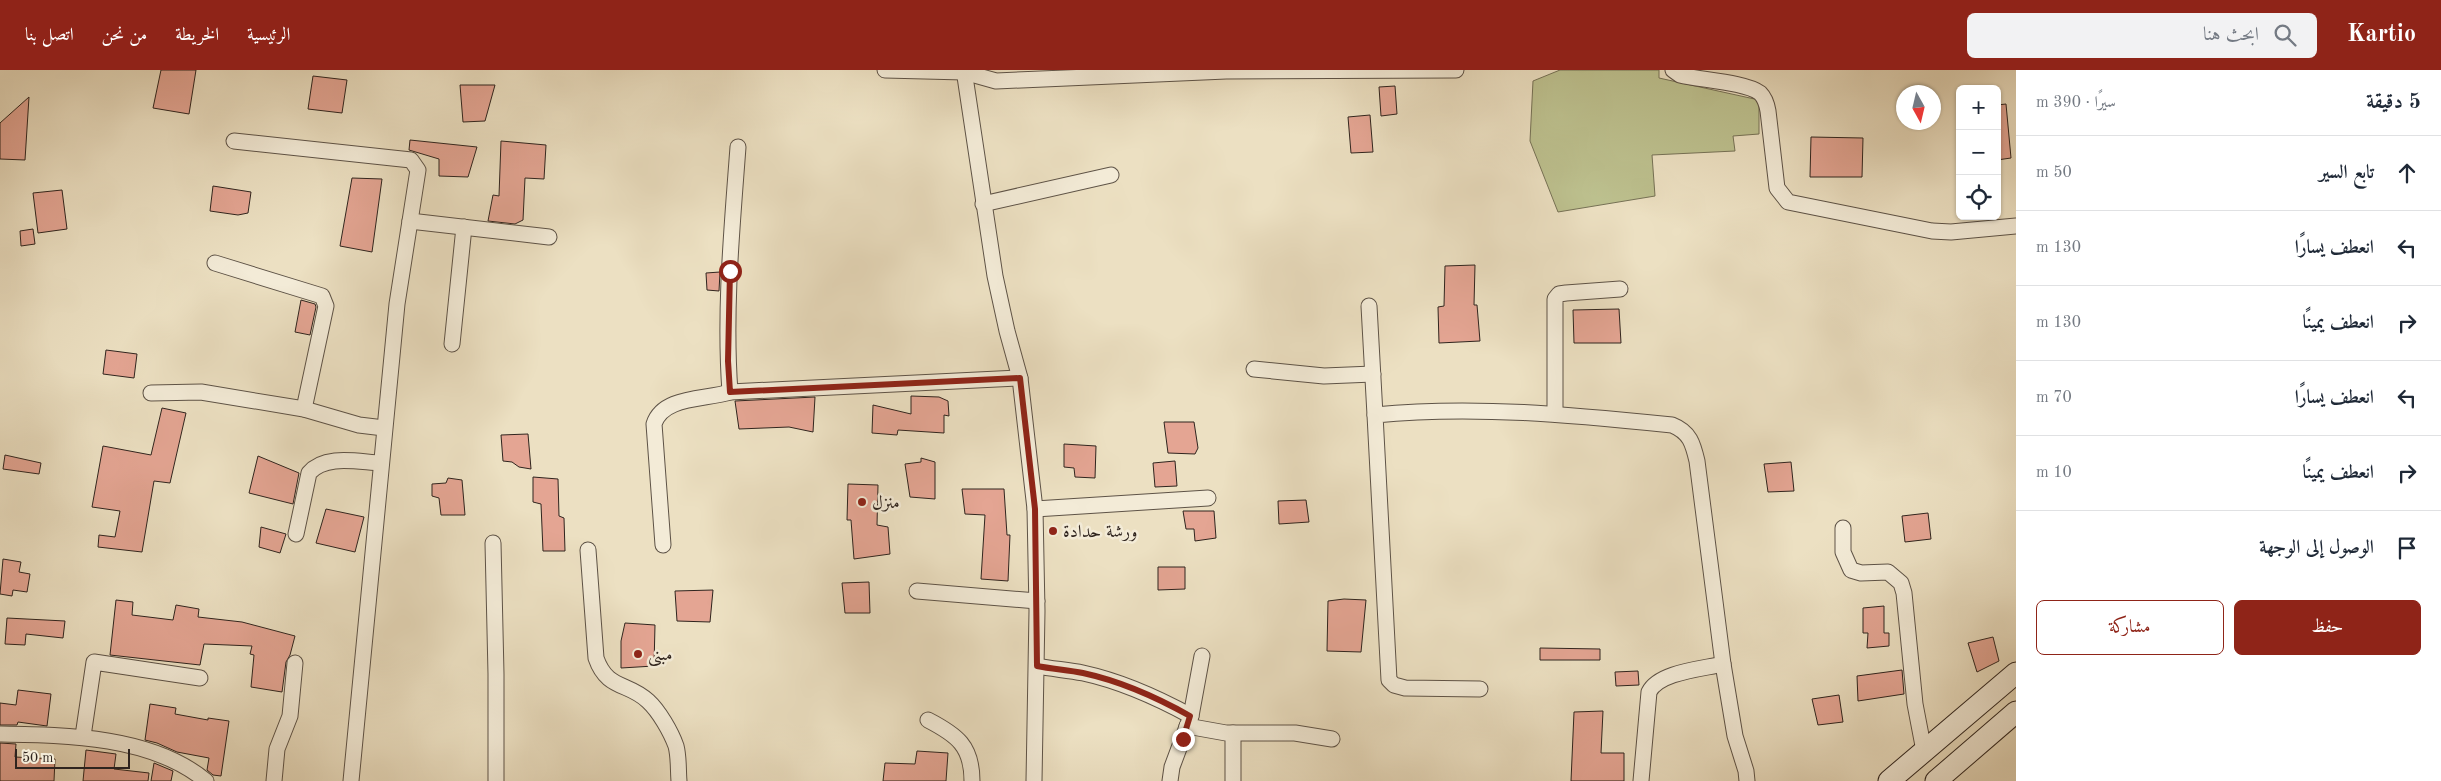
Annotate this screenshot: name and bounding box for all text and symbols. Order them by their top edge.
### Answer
search box [1967,13,2317,58]
icon: search [2271,21,2299,49]
text: Kartio [2347,23,2416,47]
text: اتصل بنا [25,26,74,44]
text: من نحن [102,26,147,44]
text: الخريطة [175,26,219,44]
text: الرئيسية [247,26,290,44]
text: ابحث هنا [2203,26,2259,45]
north arrow [1896,85,1941,130]
map controls [1956,85,2001,220]
button: + [1956,85,2001,130]
text: 5 دقيقة [2366,92,2421,113]
text: سيرًا · 390 m [2036,95,2116,111]
button: − [1956,130,2001,175]
icon: ahead [2393,159,2421,187]
text: تابع السير [2319,164,2374,183]
text: 50 m [2036,165,2072,181]
button: locate [1956,175,2001,220]
icon: left [2393,234,2421,262]
text: انعطف يسارًا [2295,239,2374,258]
text: 130 m [2036,240,2081,256]
route start [719,260,742,283]
icon: right [2393,309,2421,337]
text: انعطف يمينًا [2302,314,2374,333]
text: 130 m [2036,315,2081,331]
icon: left [2393,384,2421,412]
text: انعطف يسارًا [2295,389,2374,408]
text: 70 m [2036,390,2072,406]
icon: right [2393,459,2421,487]
text: انعطف يمينًا [2302,464,2374,483]
text: 10 m [2036,465,2072,481]
place label: منزل [872,494,900,512]
marker: منزل [856,496,868,508]
place label: ورشة حدادة [1063,523,1138,542]
marker: ورشة حدادة [1047,525,1059,537]
icon: arrive [2393,534,2421,562]
text: الوصول إلى الوجهة [2259,539,2374,558]
button: مشاركة [2036,600,2224,655]
button: حفظ [2234,600,2421,655]
place label: مبنى [648,646,673,667]
marker: مبنى [632,648,644,660]
route end [1172,728,1195,751]
scale bar [15,746,130,769]
text: 50 m [22,751,53,765]

